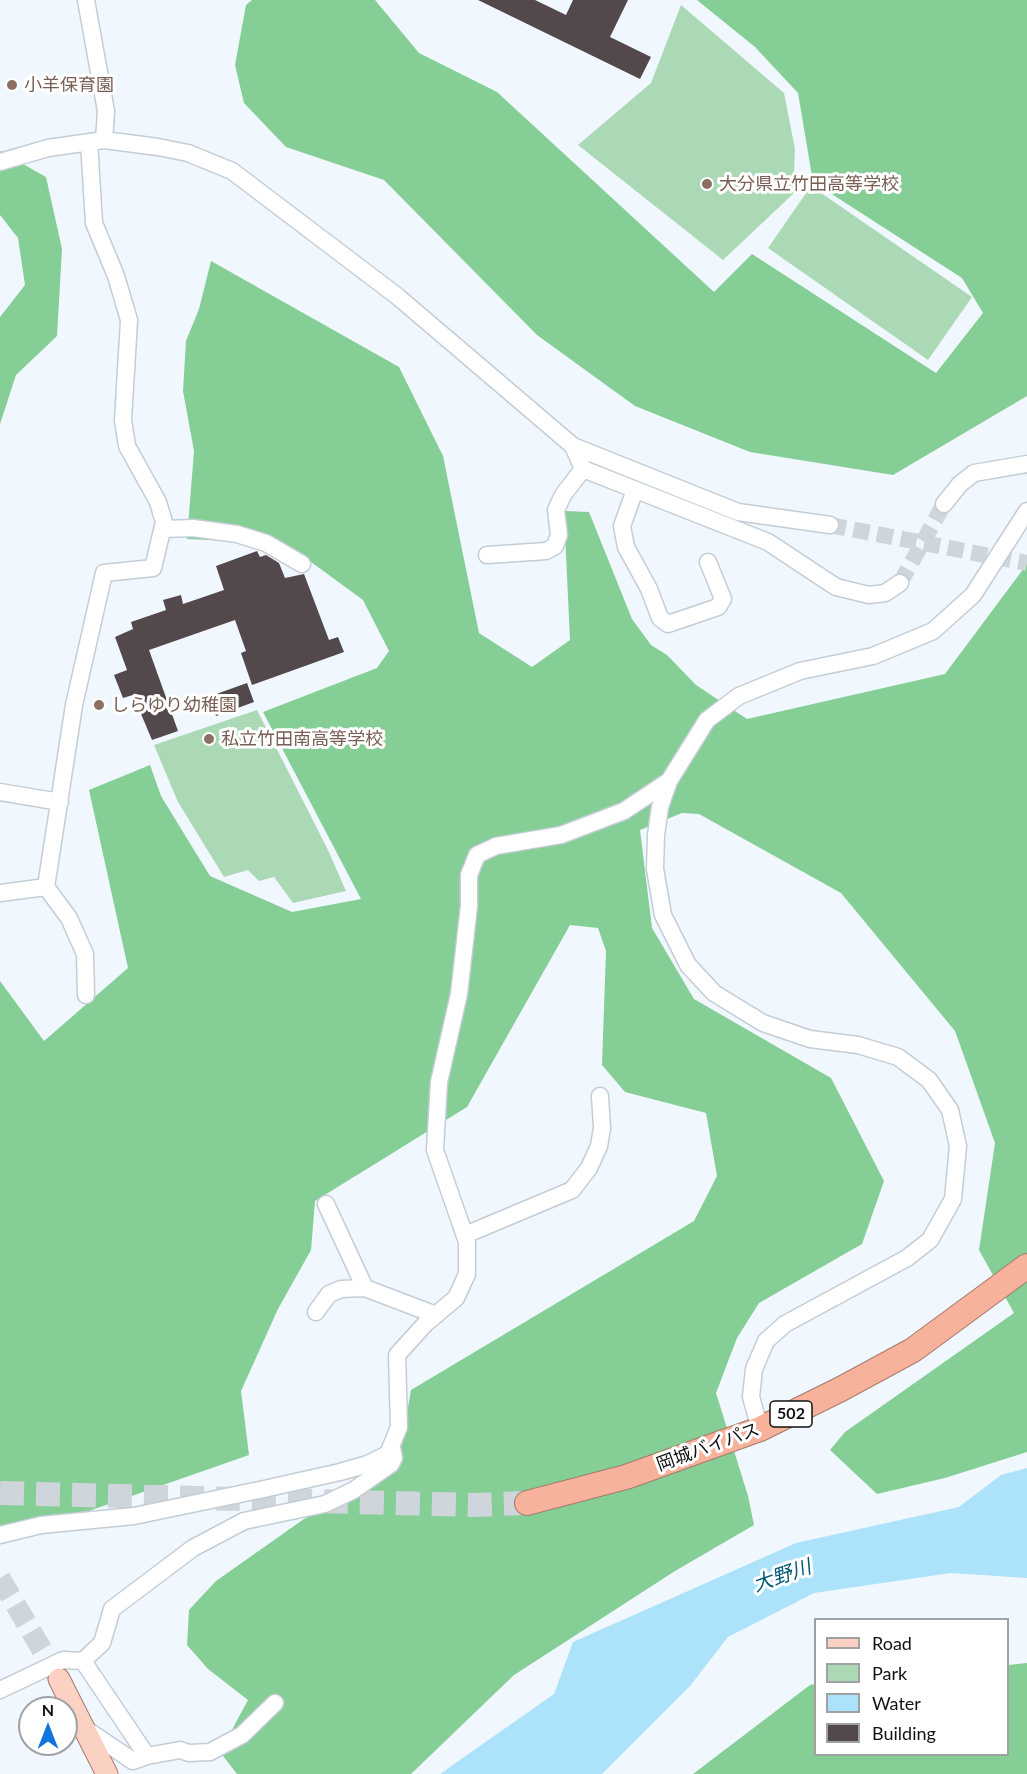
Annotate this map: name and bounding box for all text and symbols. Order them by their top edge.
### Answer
place label: 小羊保育園 [24,74,114,96]
marker: 小羊保育園 [5,78,19,92]
place label: 大分県立竹田高等学校 [719,173,899,195]
marker: 大分県立竹田高等学校 [700,177,714,191]
place label: しらゆり幼稚園 [111,694,237,716]
marker: しらゆり幼稚園 [92,698,106,712]
place label: 私立竹田南高等学校 [221,728,383,750]
marker: 私立竹田南高等学校 [202,732,216,746]
road number: 502 [770,1401,812,1427]
street label: 岡城バイパス [654,1418,762,1476]
water label: 大野川 [750,1555,814,1597]
legend [814,1618,1009,1756]
text: Road [872,1632,912,1654]
text: Park [872,1662,907,1684]
text: Water [872,1692,921,1714]
north arrow [18,1696,78,1756]
text: N [42,1700,54,1719]
text: Building [872,1722,936,1744]

